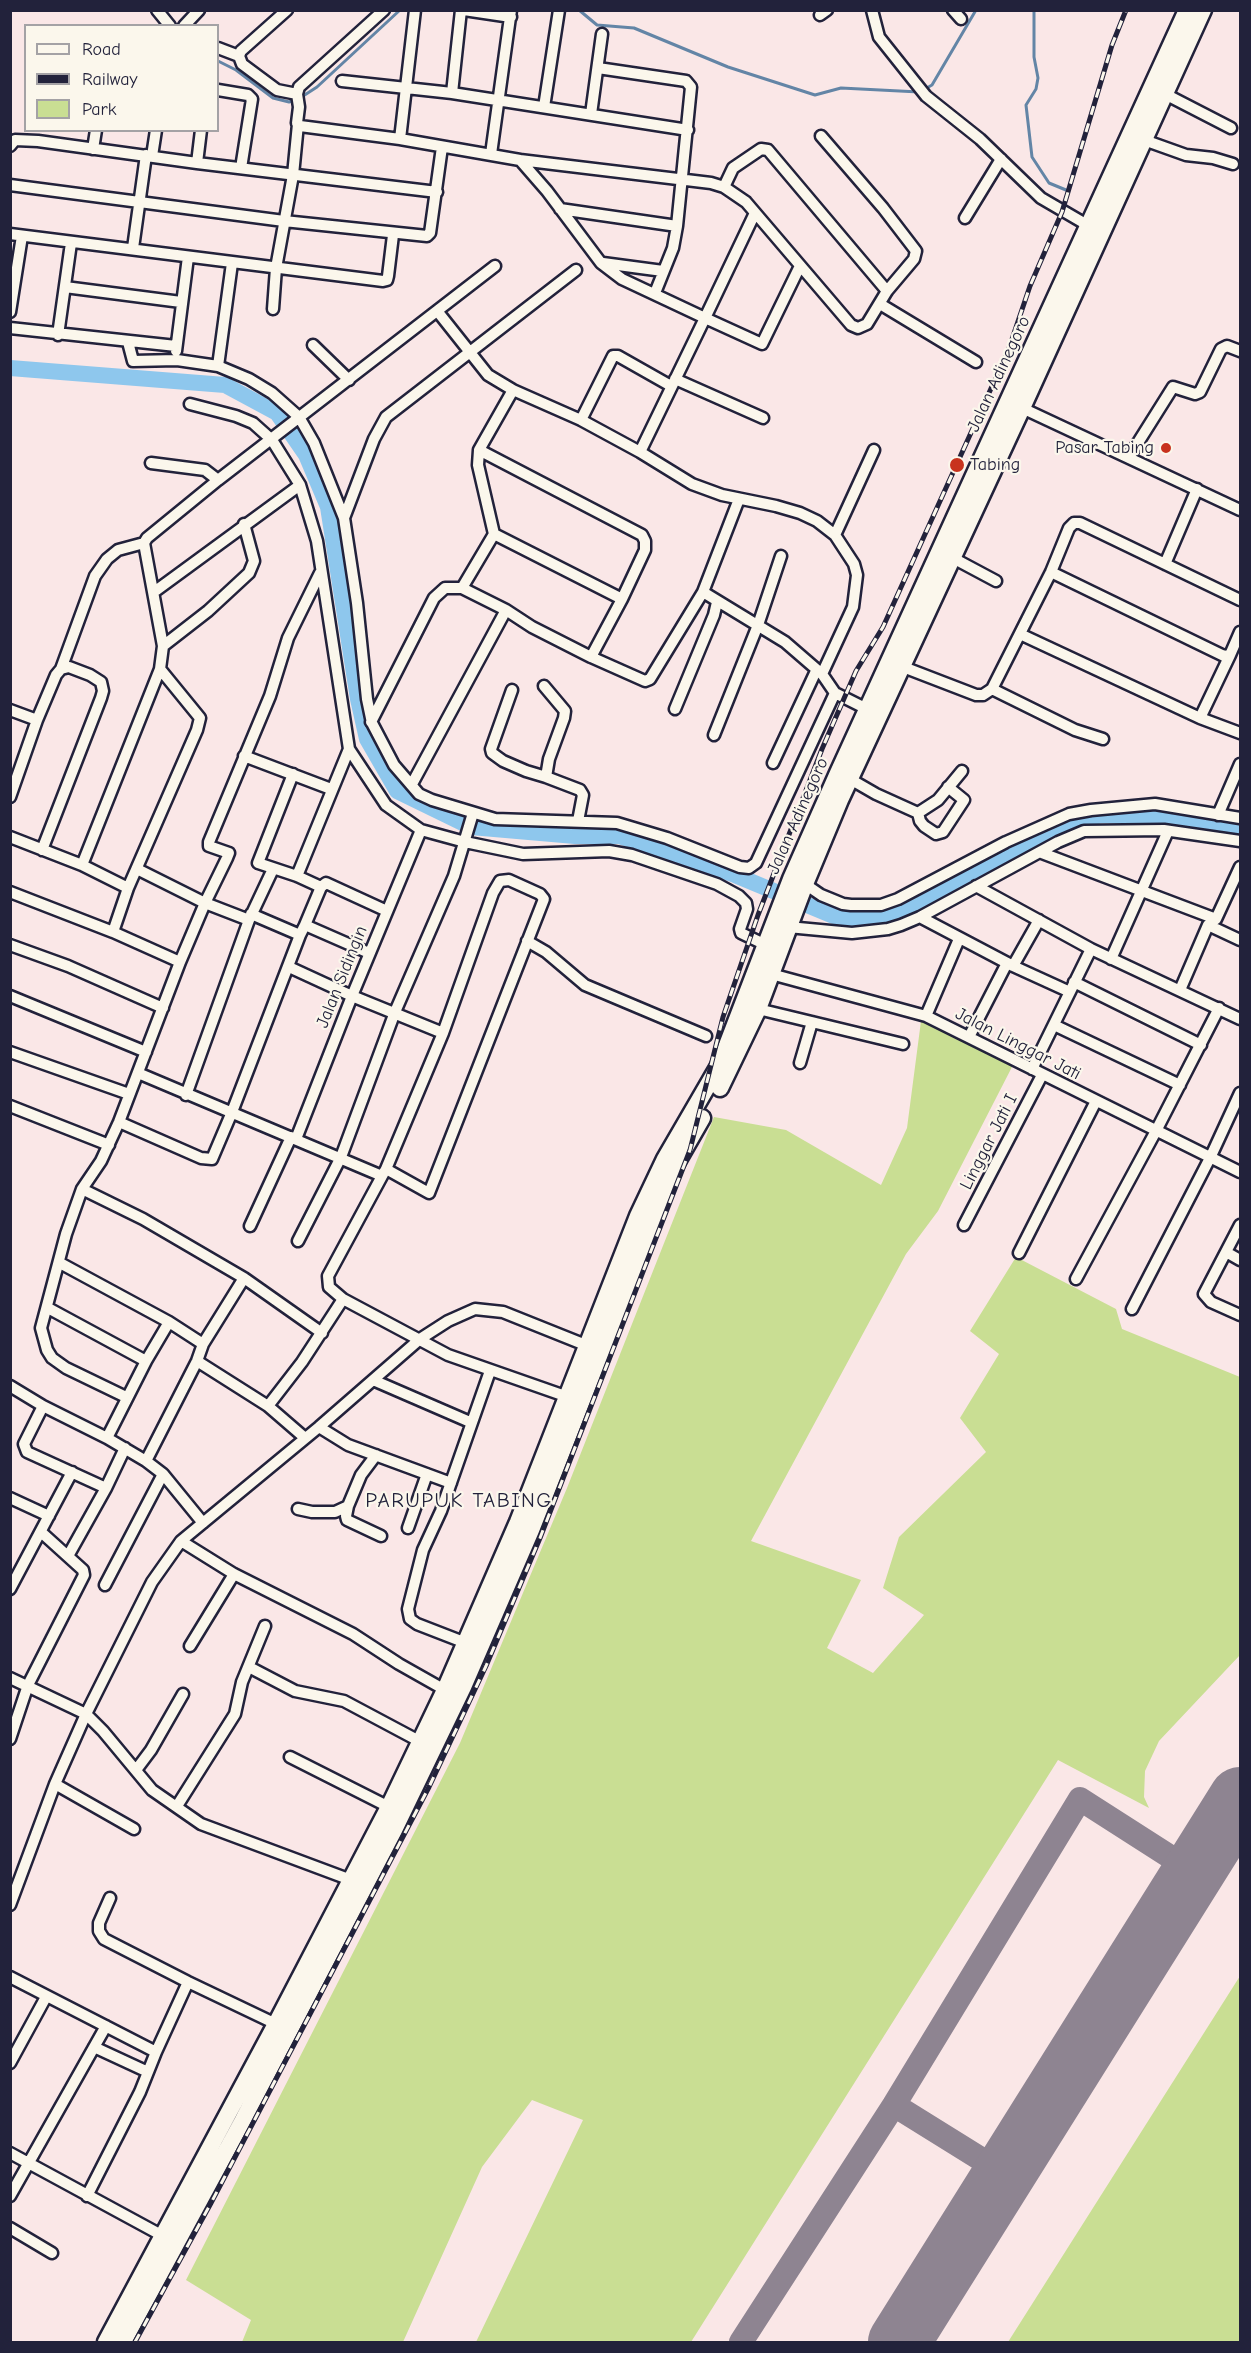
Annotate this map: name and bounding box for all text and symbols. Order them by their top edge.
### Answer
legend [24,24,219,132]
text: Road [82,39,121,60]
text: Railway [82,69,138,90]
text: Park [82,99,116,120]
street label: Jalan Adinegoro [963,313,1035,435]
place label: Pasar Tabing [1055,437,1154,459]
marker: Pasar Tabing [1159,441,1173,455]
place label: Tabing [970,454,1020,476]
marker: Tabing [948,456,966,474]
street label: Jalan Adinegoro [763,754,833,878]
street label: Jalan Sidingin [312,923,372,1031]
street label: Jalan Linggar Jati [952,1003,1084,1085]
street label: Linggar Jati I [956,1091,1022,1193]
district label: PARUPUK TABING [365,1488,553,1514]

